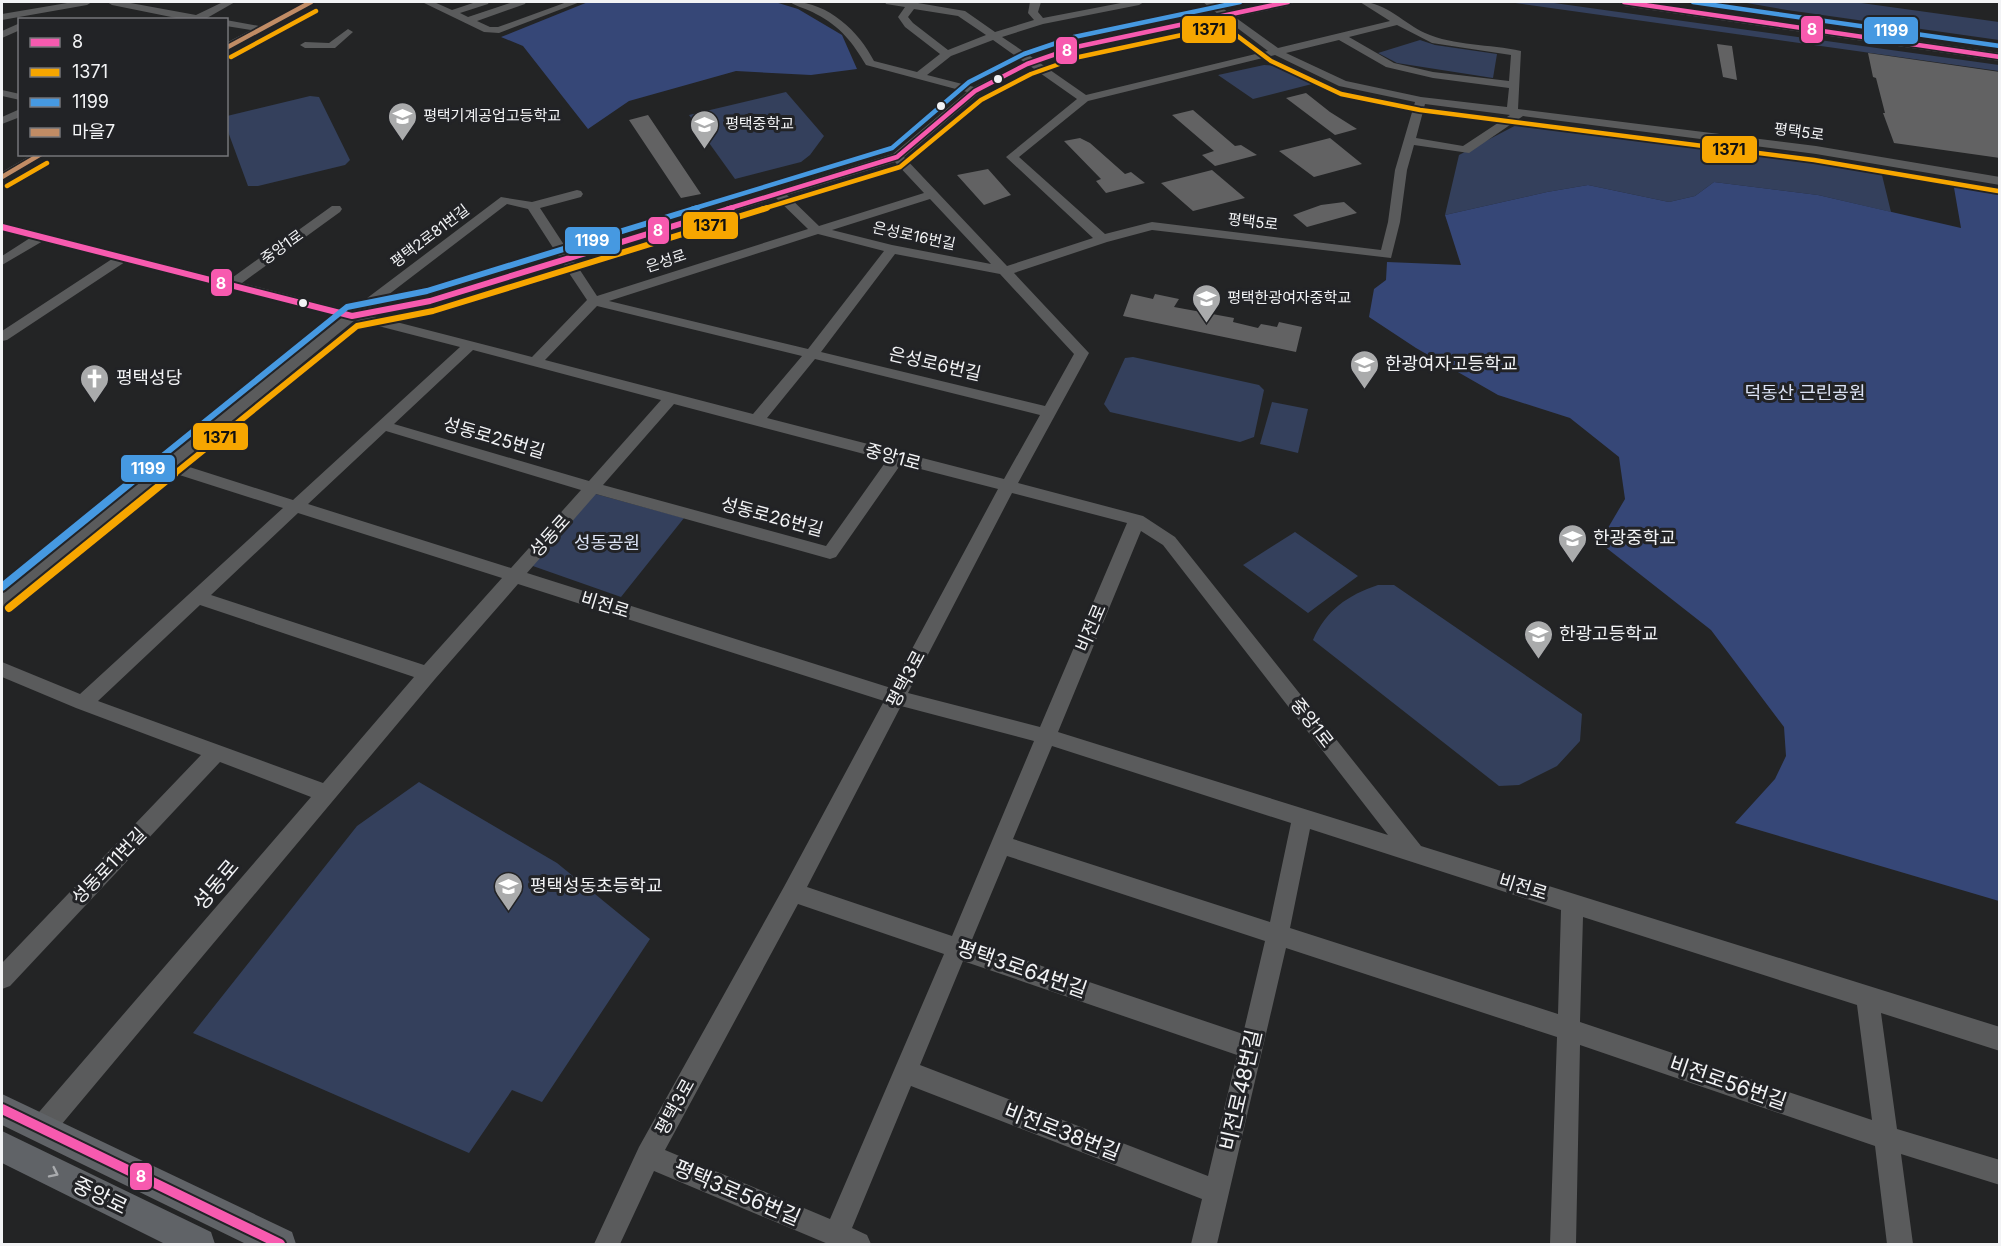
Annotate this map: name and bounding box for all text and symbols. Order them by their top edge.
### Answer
line badge: 1371 [1181,15,1237,44]
line badge: 8 [1800,15,1824,44]
line badge: 1199 [1863,16,1919,45]
legend [18,18,228,156]
text: 1371 [1192,19,1226,39]
text: 8 [1807,19,1817,39]
text: 1199 [1874,20,1908,40]
text: 8 [72,31,83,52]
line badge: 8 [1055,36,1078,65]
text: 8 [1062,40,1072,60]
text: 1371 [72,61,108,82]
unlabelled marker [992,73,1004,85]
text: 1199 [72,91,109,112]
school or university icon: 평택기계공업고등학교 [386,100,418,142]
unlabelled marker [935,100,947,112]
place label: 평택기계공업고등학교 [423,106,561,125]
school or university icon: 평택중학교 [688,108,720,150]
place label: 평택중학교 [725,114,794,133]
street label: 평택5로 [1773,119,1825,144]
text: 마을7 [72,121,115,142]
line badge: 1371 [1701,135,1758,164]
text: 1371 [1712,139,1746,159]
street label: 평택2로81번길 [387,200,473,271]
street label: 평택5로 [1227,209,1279,234]
line badge: 1371 [682,211,739,240]
text: 1371 [693,215,727,235]
line badge: 8 [647,216,670,245]
street label: 은성로16번길 [871,217,957,254]
text: 8 [653,220,663,240]
street label: 중앙1로 [257,225,307,268]
line badge: 1199 [564,226,621,255]
text: 1199 [575,230,609,250]
street label: 은성로 [643,245,688,276]
line badge: 8 [210,268,233,297]
text: 8 [216,273,226,293]
school or university icon: 평택한광여자중학교 [1190,282,1222,324]
place label: 평택한광여자중학교 [1227,288,1351,307]
unlabelled marker [297,297,309,309]
street label: 은성로6번길 [887,343,983,384]
school or university icon: 한광여자고등학교 [1348,348,1380,390]
place label: 한광여자고등학교 [1385,353,1517,374]
church icon: 평택성당 [79,362,111,404]
place label: 평택성당 [116,367,182,388]
park label: 덕동산 근린공원 [1745,382,1865,403]
street label: 성동로25번길 [441,413,547,462]
line badge: 1371 [192,422,249,451]
text: 1371 [203,427,237,447]
street label: 중앙1로 [863,439,923,474]
line badge: 1199 [120,454,176,483]
text: 1199 [131,458,165,478]
street label: 성동로26번길 [719,493,826,540]
street label: 성동로 [525,510,574,561]
school or university icon: 한광중학교 [1556,522,1588,564]
place label: 한광중학교 [1593,527,1676,548]
park label: 성동공원 [574,532,640,553]
street label: 비전로 [578,587,632,622]
street label: 비전로 [1071,601,1110,655]
school or university icon: 한광고등학교 [1522,618,1554,660]
place label: 한광고등학교 [1559,623,1658,644]
street label: 평택3로 [882,647,929,711]
street label: 중앙1로 [1287,694,1338,752]
street label: 성동로11번길 [67,823,150,908]
street label: 성동로 [187,854,244,915]
street label: 비전로 [1496,869,1550,904]
school or university icon: 평택성동초등학교 [493,870,525,912]
place label: 평택성동초등학교 [530,875,662,896]
street label: 평택3로64번길 [954,935,1091,1003]
street label: 비전로48번길 [1214,1027,1267,1153]
street label: 비전로56번길 [1666,1051,1790,1114]
street label: 평택3로 [651,1075,698,1138]
street label: 비전로38번길 [1000,1098,1124,1165]
street label: 평택3로56번길 [670,1155,804,1230]
line badge: 8 [129,1162,153,1191]
one-way arrow [48,1166,59,1178]
text: 8 [136,1166,146,1186]
street label: 중앙로 [69,1172,132,1219]

